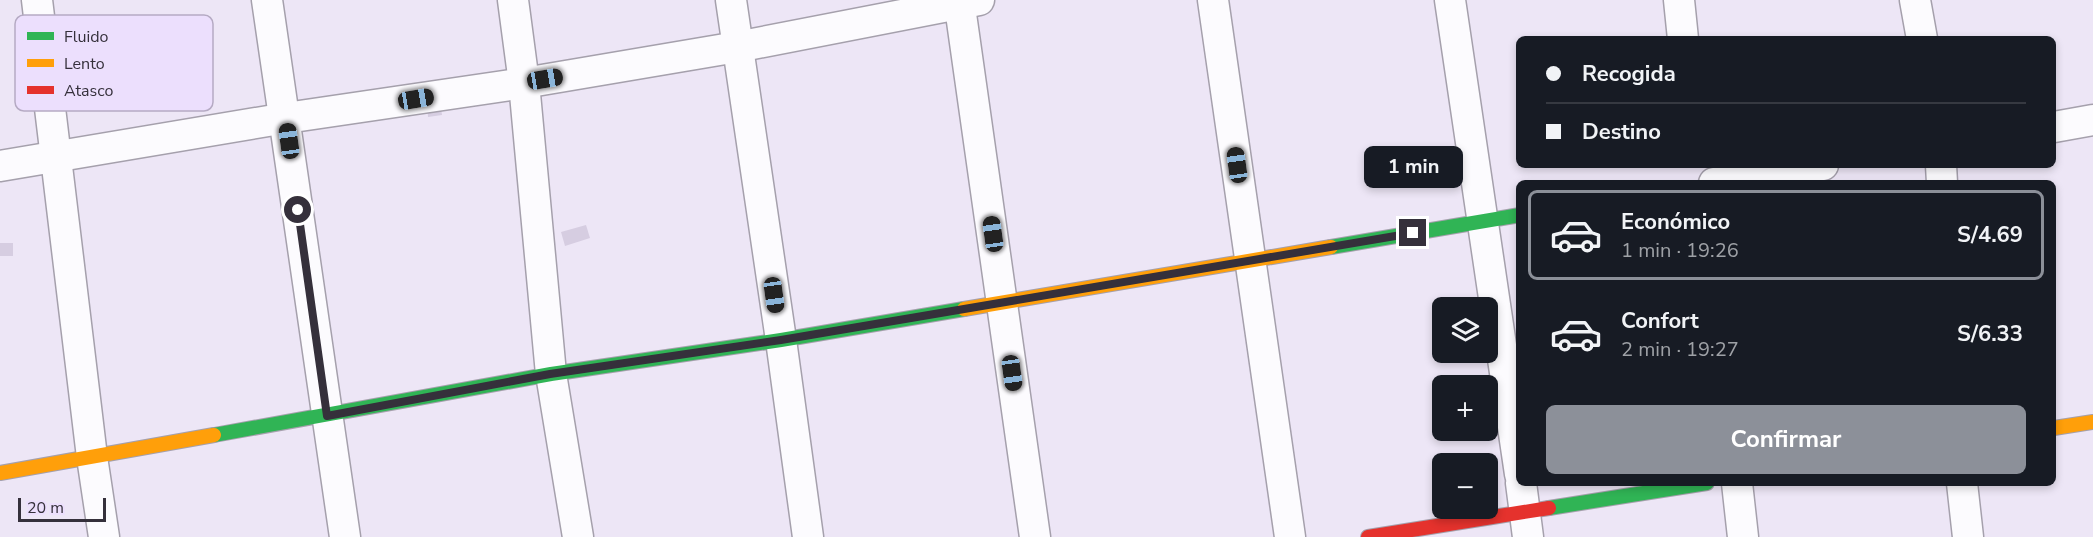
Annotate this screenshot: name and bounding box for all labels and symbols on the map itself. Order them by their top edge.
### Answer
legend [15,15,213,111]
text: Fluido [64,26,109,48]
text: Lento [64,53,105,75]
car [526,67,564,91]
text: Atasco [64,80,113,102]
car [397,87,435,111]
car [278,122,300,160]
car [1226,146,1248,184]
callout: 1 min [1364,146,1462,188]
route start [284,196,311,223]
car [982,215,1004,253]
route end [1399,219,1426,246]
car [763,276,785,314]
car [1001,354,1023,392]
scale bar [18,495,106,522]

